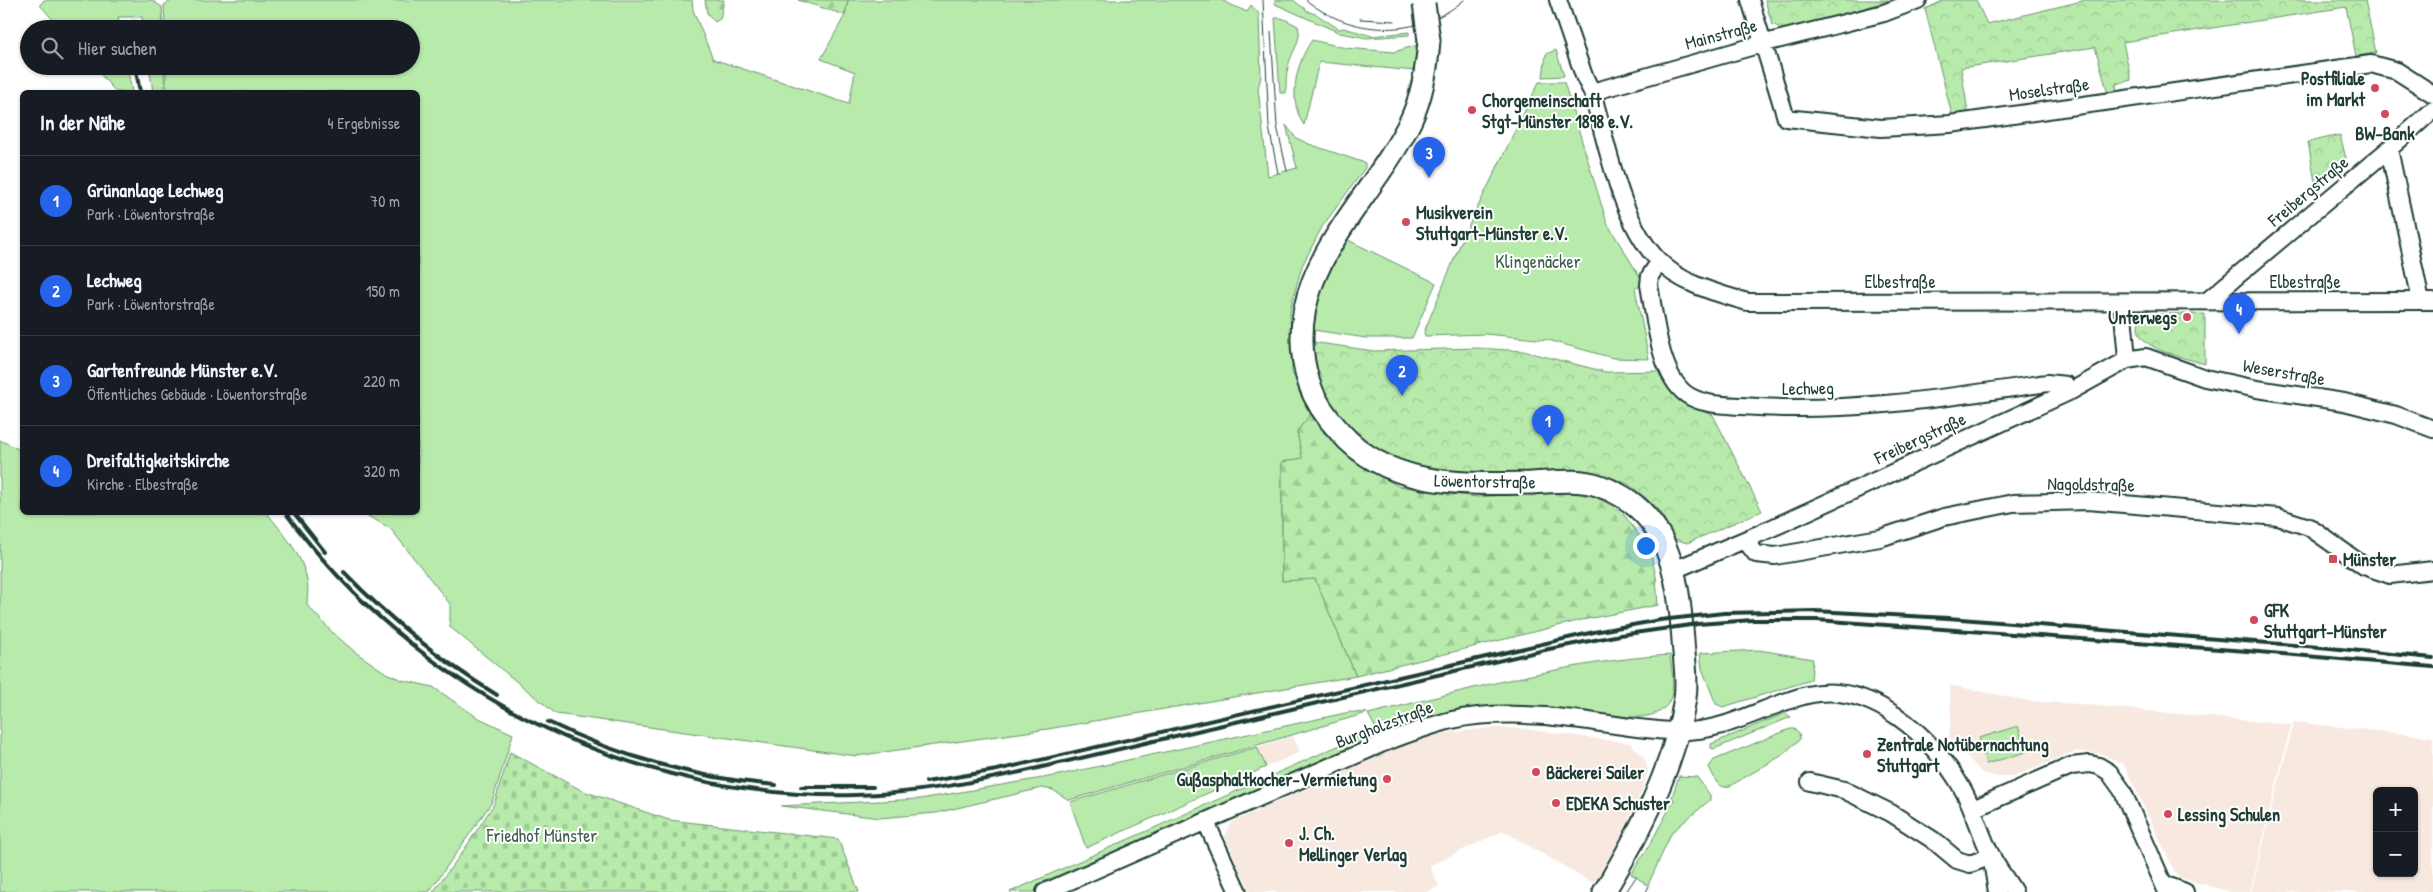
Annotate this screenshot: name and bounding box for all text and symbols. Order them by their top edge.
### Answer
street label: Mainstraße [1682,12,1760,56]
search box [20,20,420,75]
icon: search [38,34,66,62]
text: Hier suchen [78,35,157,61]
place label: Postfiliale im Markt [2301,66,2366,112]
street label: Moselstraße [2007,71,2091,107]
marker: Postfiliale im Markt [2369,82,2381,94]
place label: Chorgemeinschaft Stgt-Münster 1898 e.V. [1482,88,1633,135]
marker: Chorgemeinschaft Stgt-Münster 1898 e.V. [1466,104,1478,116]
text: In der Nähe [40,108,125,137]
marker: BW-Bank [2379,108,2391,120]
text: 4 Ergebnisse [328,112,400,134]
place label: BW-Bank [2355,121,2415,146]
pin: 3 [1413,137,1445,178]
street label: Freibergstraße [2262,150,2354,233]
text: Grünanlage Lechweg [87,177,223,203]
text: 1 [53,190,59,212]
text: 70 m [370,190,400,212]
place label: Musikverein Stuttgart-Münster e.V. [1416,200,1568,247]
text: Park · Löwentorstraße [87,203,215,225]
marker: Musikverein Stuttgart-Münster e.V. [1400,216,1412,228]
park label: Klingenäcker [1495,249,1581,274]
text: Lechweg [87,267,142,293]
street label: Elbestraße [1864,269,1936,294]
street label: Elbestraße [2269,269,2341,294]
text: 2 [52,280,60,302]
text: 150 m [366,280,400,302]
text: Park · Löwentorstraße [87,293,215,315]
pin: 4 [2223,293,2255,334]
place label: Unterwegs [2108,305,2177,331]
marker: Unterwegs [2181,311,2193,323]
street label: Weserstraße [2241,352,2327,392]
pin: 2 [1386,355,1418,396]
text: Gartenfreunde Münster e.V. [87,357,278,383]
text: 3 [52,370,60,392]
text: 220 m [363,370,400,392]
street label: Lechweg [1782,375,1834,401]
text: Öffentliches Gebäude · Löwentorstraße [87,383,307,405]
pin: 1 [1532,405,1564,446]
street label: Freibergstraße [1869,406,1970,471]
text: Dreifaltigkeitskirche [87,447,230,473]
text: 4 [53,460,59,482]
text: 320 m [364,460,400,482]
street label: Löwentorstraße [1434,468,1536,494]
street label: Nagoldstraße [2047,471,2135,497]
text: Kirche · Elbestraße [87,473,198,495]
your location [1633,533,1659,559]
place label: Münster [2343,547,2396,572]
marker: Münster [2327,553,2339,565]
place label: GFK Stuttgart-Münster [2264,598,2387,645]
marker: GFK Stuttgart-Münster [2248,614,2260,626]
street label: Burgholzstraße [1332,694,1436,754]
place label: Zentrale Notübernachtung Stuttgart [1877,732,2049,779]
marker: Zentrale Notübernachtung Stuttgart [1861,748,1873,760]
place label: Bäckerei Sailer [1546,760,1644,785]
marker: Bäckerei Sailer [1530,766,1542,778]
place label: Gußasphaltkocher-Vermietung [1177,767,1377,793]
marker: Gußasphaltkocher-Vermietung [1381,773,1393,785]
map controls [2373,787,2418,877]
button: + [2373,787,2418,832]
place label: EDEKA Schuster [1566,791,1670,816]
marker: EDEKA Schuster [1550,797,1562,809]
place label: Lessing Schulen [2178,802,2280,828]
marker: Lessing Schulen [2162,808,2174,820]
place label: J. Ch. Mellinger Verlag [1299,821,1407,868]
park label: Friedhof Münster [486,823,597,848]
button: − [2373,832,2418,877]
marker: J. Ch. Mellinger Verlag [1283,837,1295,849]

